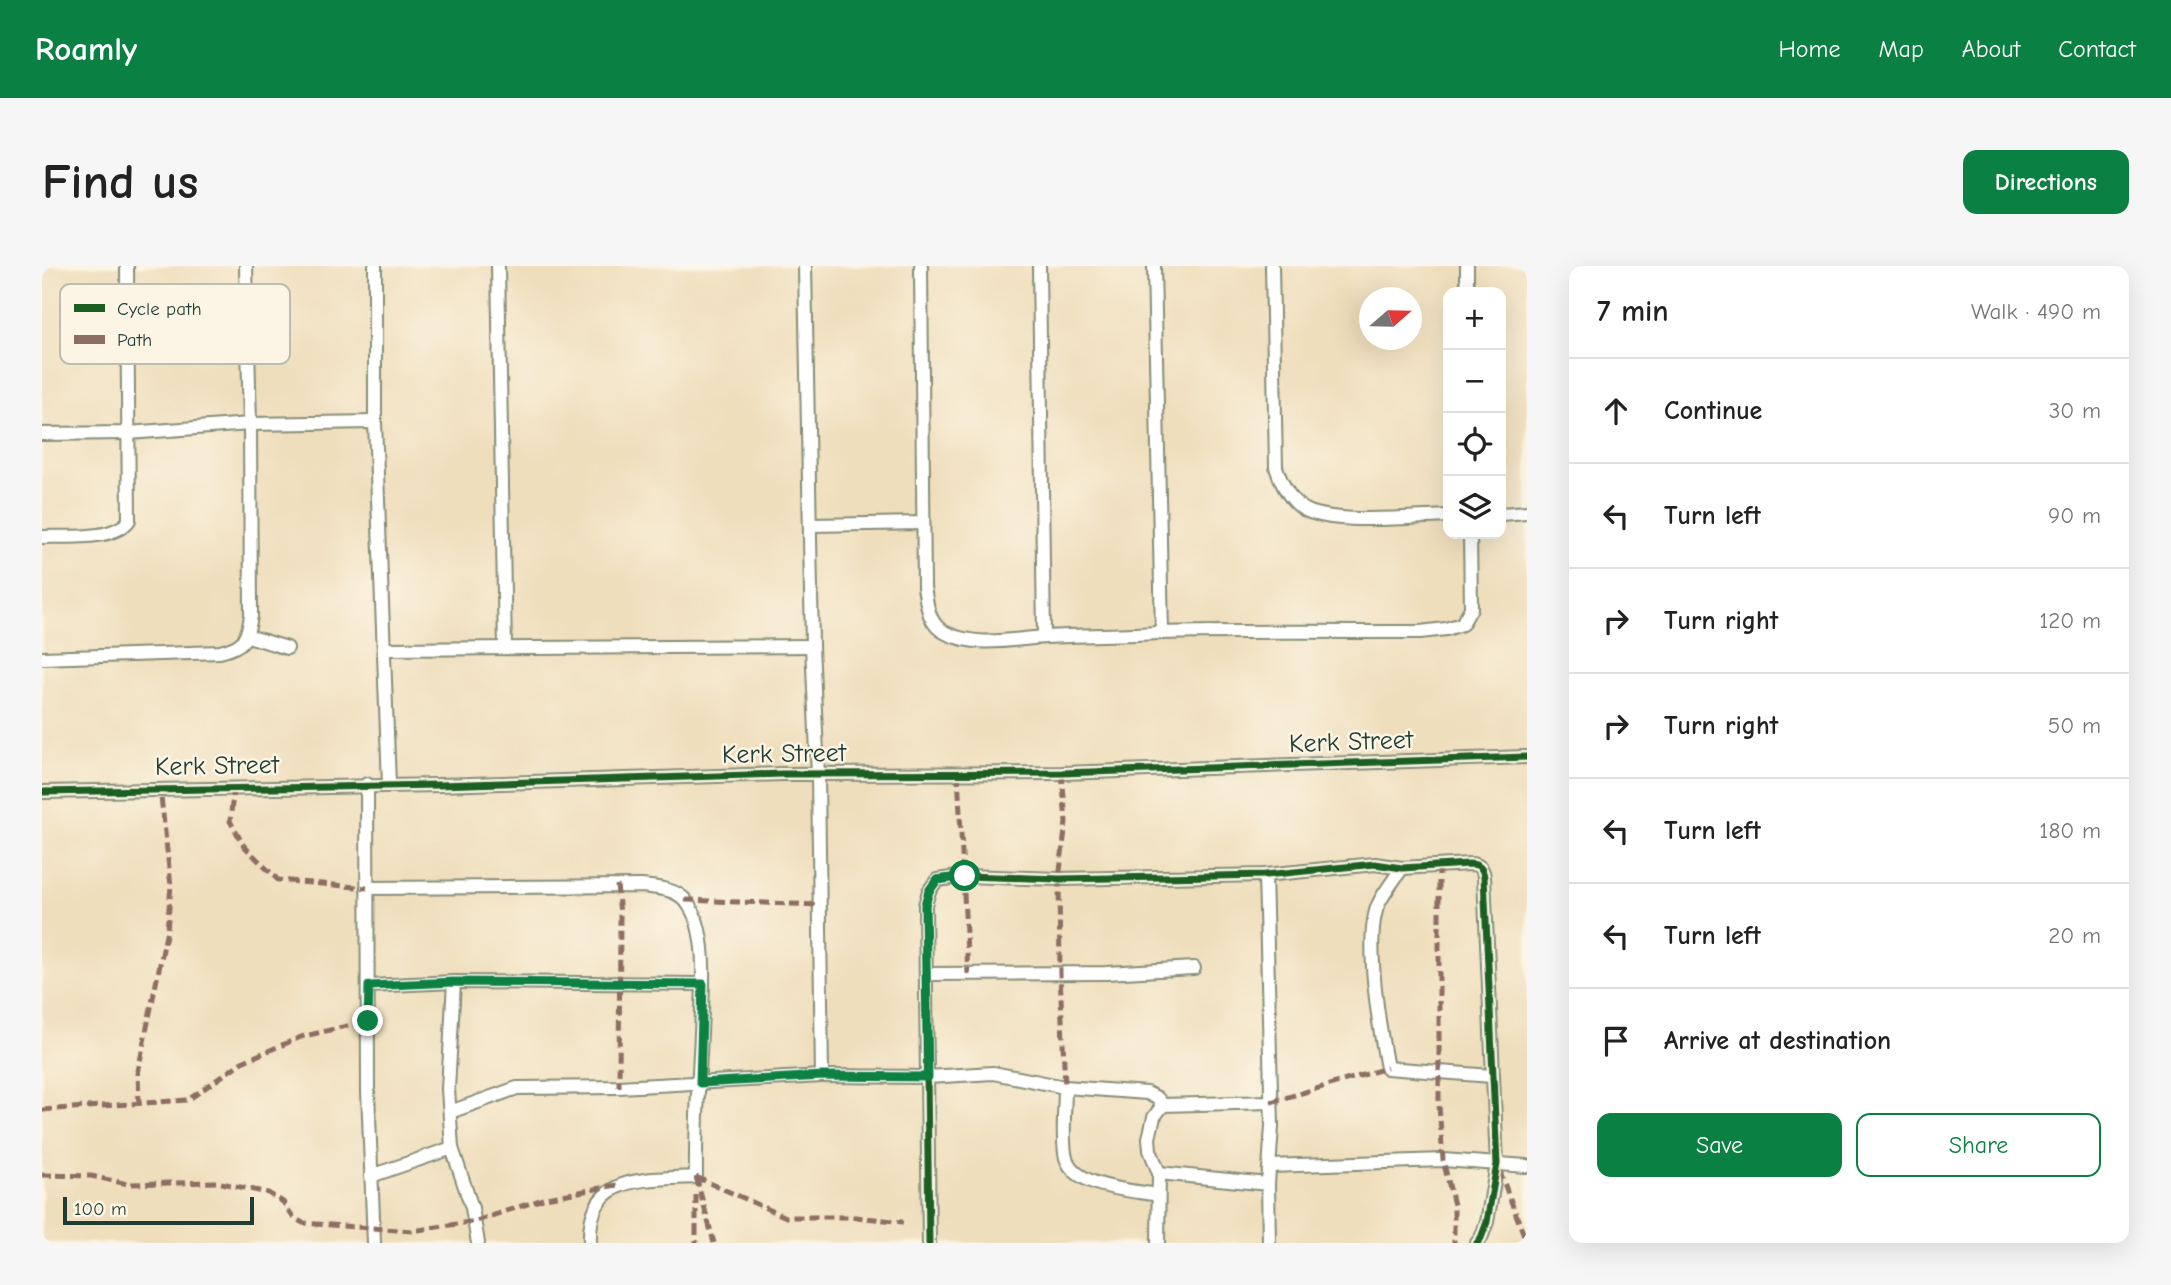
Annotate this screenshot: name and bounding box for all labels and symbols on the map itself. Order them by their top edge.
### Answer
legend [60,284,290,364]
north arrow [1359,287,1422,350]
text: Cycle path [117,298,202,320]
text: Path [117,329,152,351]
street label: Kerk Street [1288,725,1415,759]
street label: Kerk Street [722,738,848,770]
street label: Kerk Street [155,750,281,782]
route start [949,860,980,891]
route end [352,1005,383,1036]
scale bar [63,1194,254,1226]

